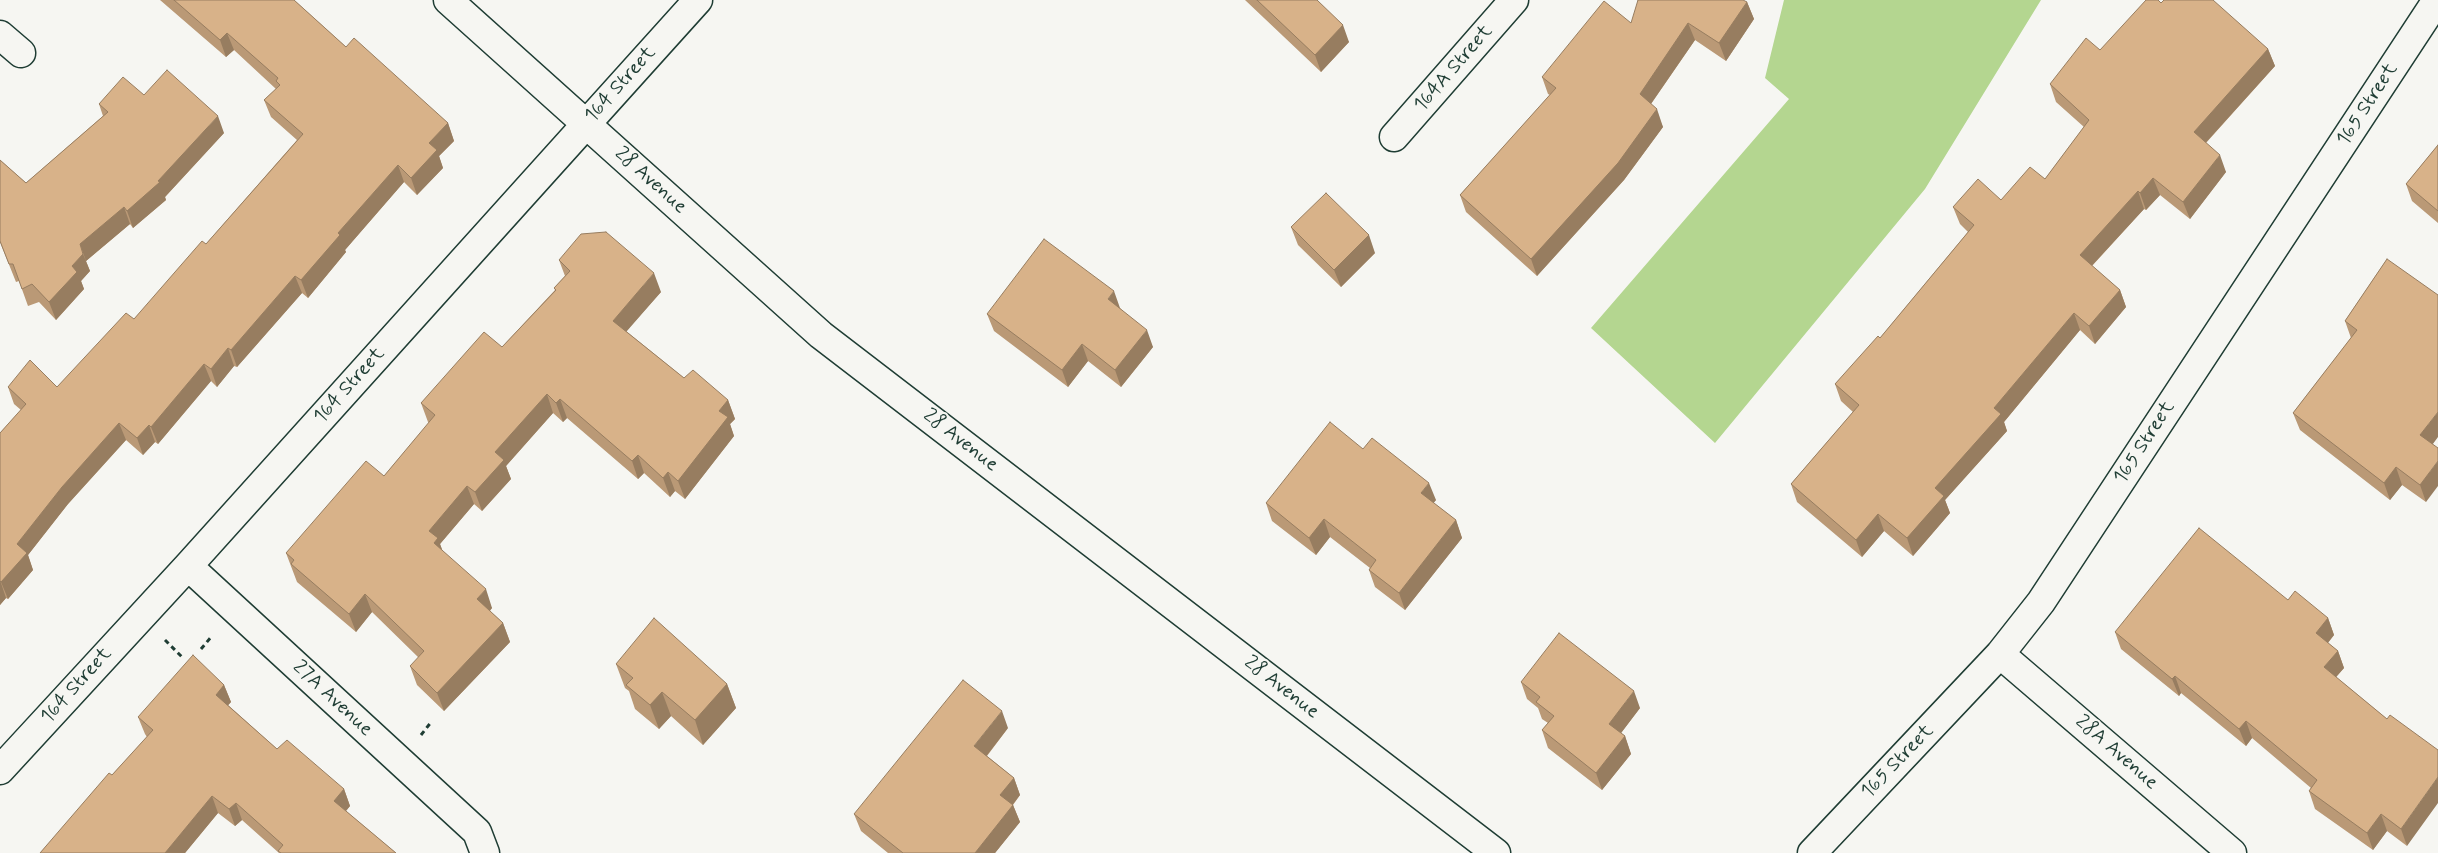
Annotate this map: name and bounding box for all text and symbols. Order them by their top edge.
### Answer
street label: 164A Street [1410,21,1498,117]
street label: 164 Street [580,42,662,128]
street label: 165 Street [2332,59,2404,151]
street label: 28 Avenue [609,142,691,220]
street label: 164 Street [309,343,391,429]
street label: 165 Street [2109,397,2181,489]
street label: 28 Avenue [918,404,1002,478]
street label: 164 Street [36,643,118,729]
street label: 28 Avenue [1239,651,1323,725]
street label: 27A Avenue [287,656,377,742]
street label: 28A Avenue [2070,711,2162,795]
street label: 165 Street [1857,720,1939,804]

